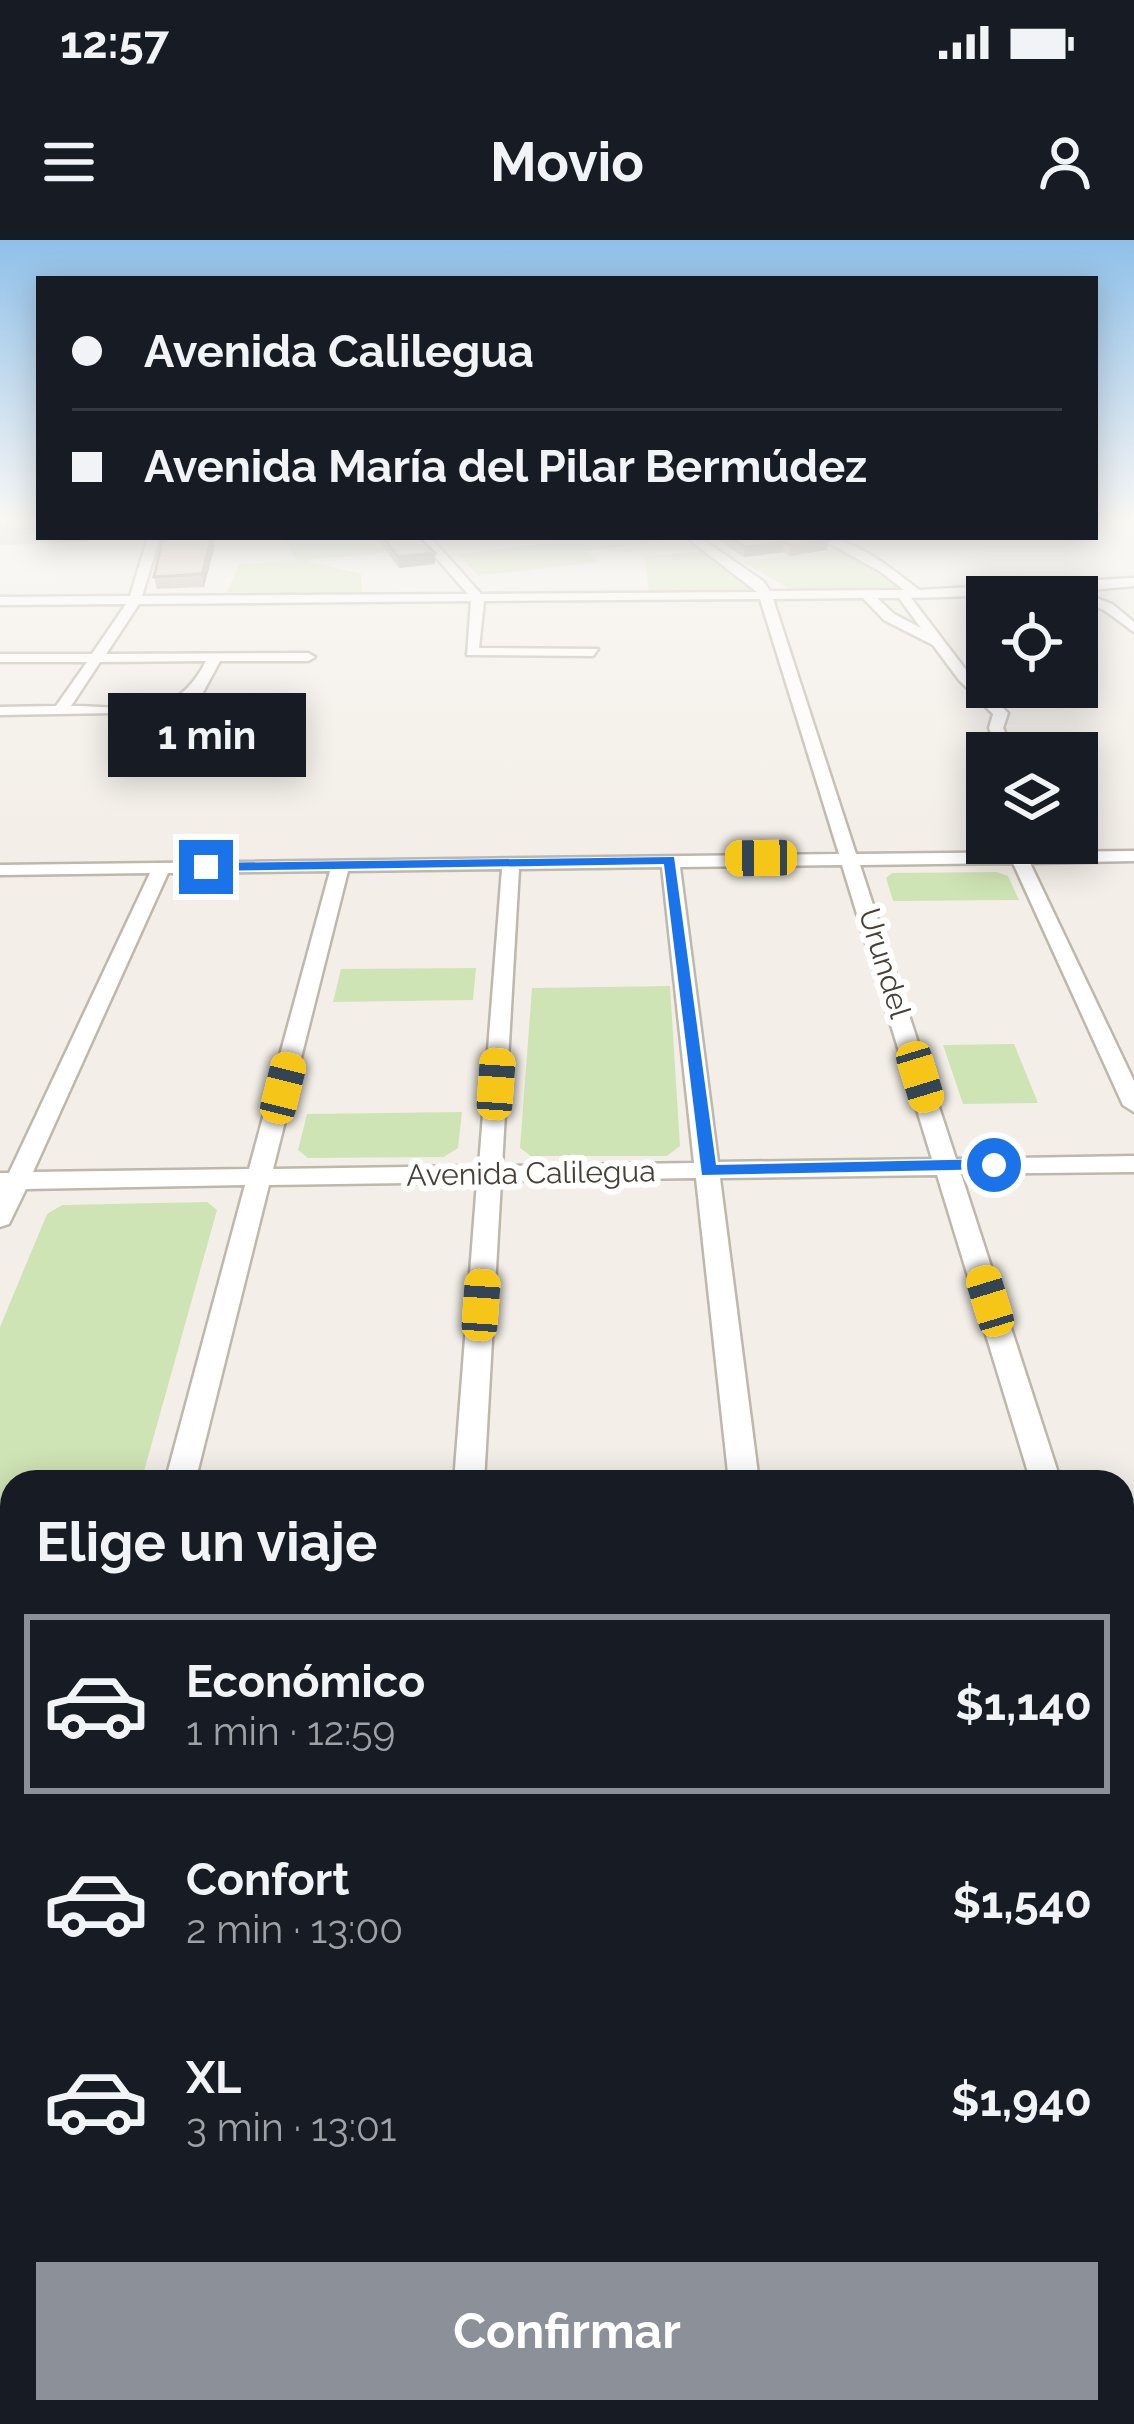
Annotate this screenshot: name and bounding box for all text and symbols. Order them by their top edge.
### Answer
text: 12:57 [60,16,169,69]
icon: menu [36,129,102,195]
icon: person [1032,129,1098,195]
text: Movio [490,130,644,194]
text: Avenida Calilegua [144,325,534,378]
text: Avenida María del Pilar Bermúdez [144,440,867,493]
map controls [966,576,1098,864]
button: locate [966,576,1098,708]
callout: 1 min [107,693,305,777]
text: 1 min [158,712,256,758]
button: layers [966,732,1098,864]
car [725,839,797,877]
route end [179,840,233,894]
street label: Urundel [852,904,918,1023]
car [892,1037,948,1117]
car [476,1047,516,1121]
car [257,1049,309,1127]
route start [967,1138,1021,1192]
street label: Avenida Calilegua [406,1153,656,1193]
car [962,1261,1018,1341]
car [461,1268,501,1342]
text: Elige un viaje [36,1510,377,1574]
icon: car [42,1650,150,1758]
text: Económico [186,1655,425,1708]
text: $1,140 [955,1678,1092,1731]
text: 1 min · 12:59 [186,1708,395,1754]
icon: car [42,1848,150,1956]
text: Confort [186,1853,349,1906]
text: $1,540 [953,1876,1092,1929]
text: 2 min · 13:00 [186,1906,403,1952]
icon: car [42,2046,150,2154]
text: XL [186,2051,241,2104]
text: $1,940 [951,2074,1092,2127]
text: 3 min · 13:01 [186,2104,397,2150]
button: Confirmar [36,2262,1098,2400]

